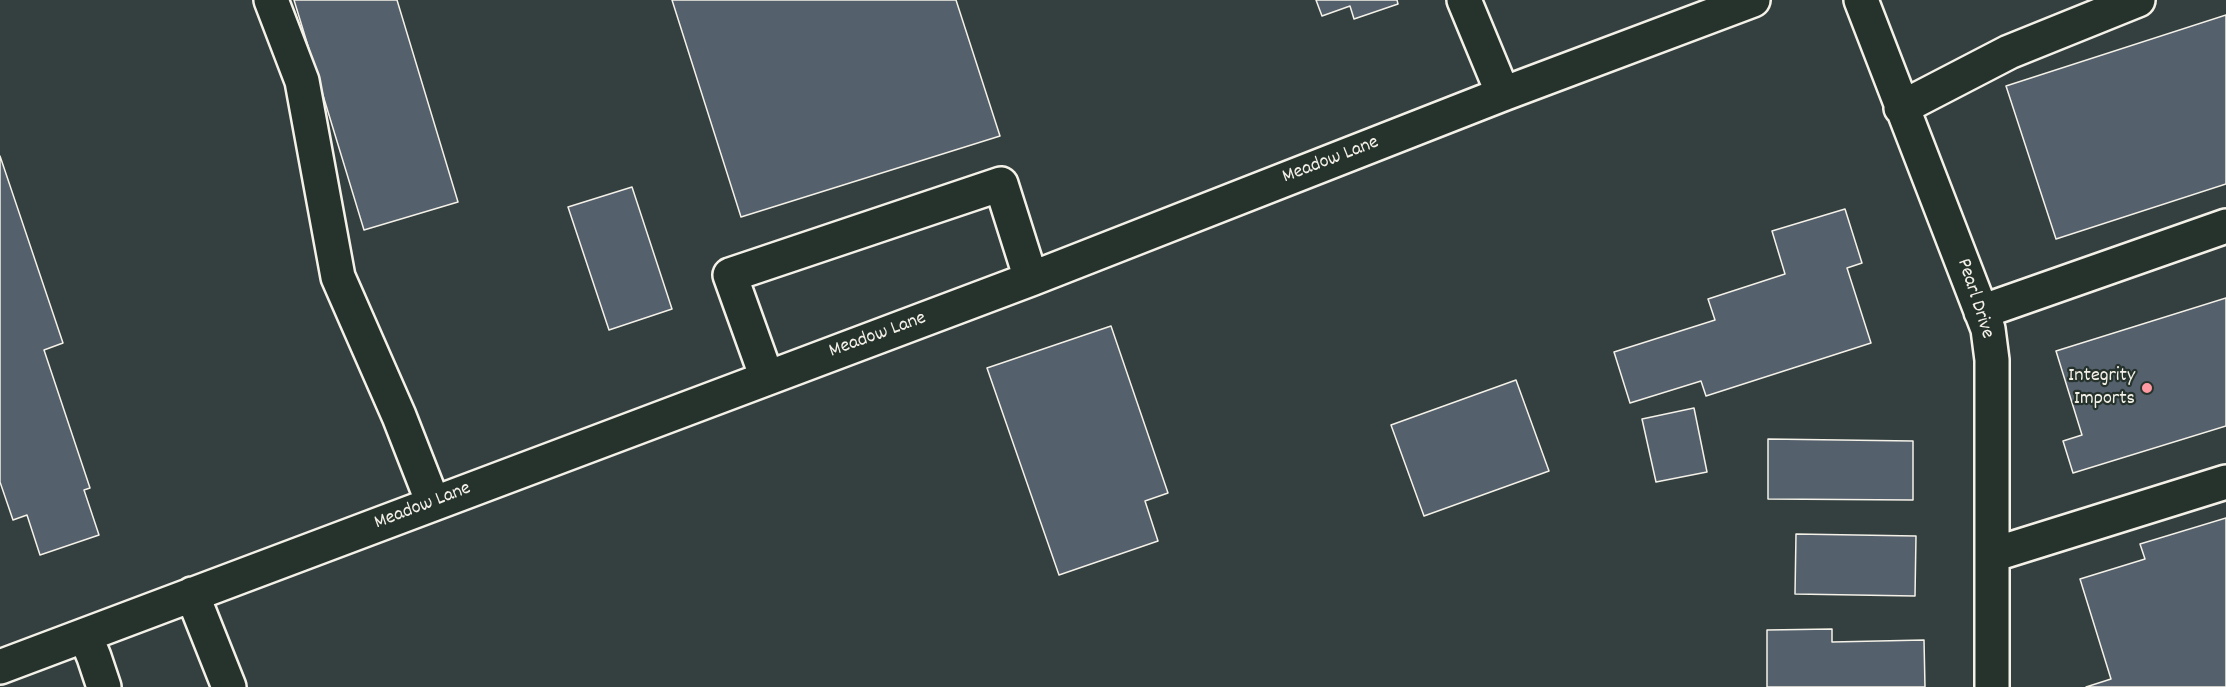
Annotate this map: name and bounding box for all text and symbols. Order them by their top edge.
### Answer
street label: Meadow Lane [1279,132,1383,190]
street label: Pearl Drive [1950,256,1998,342]
street label: Meadow Lane [826,307,930,365]
place label: Integrity Imports [2068,365,2135,412]
marker: Integrity Imports [2140,381,2154,395]
street label: Meadow Lane [371,478,475,536]

